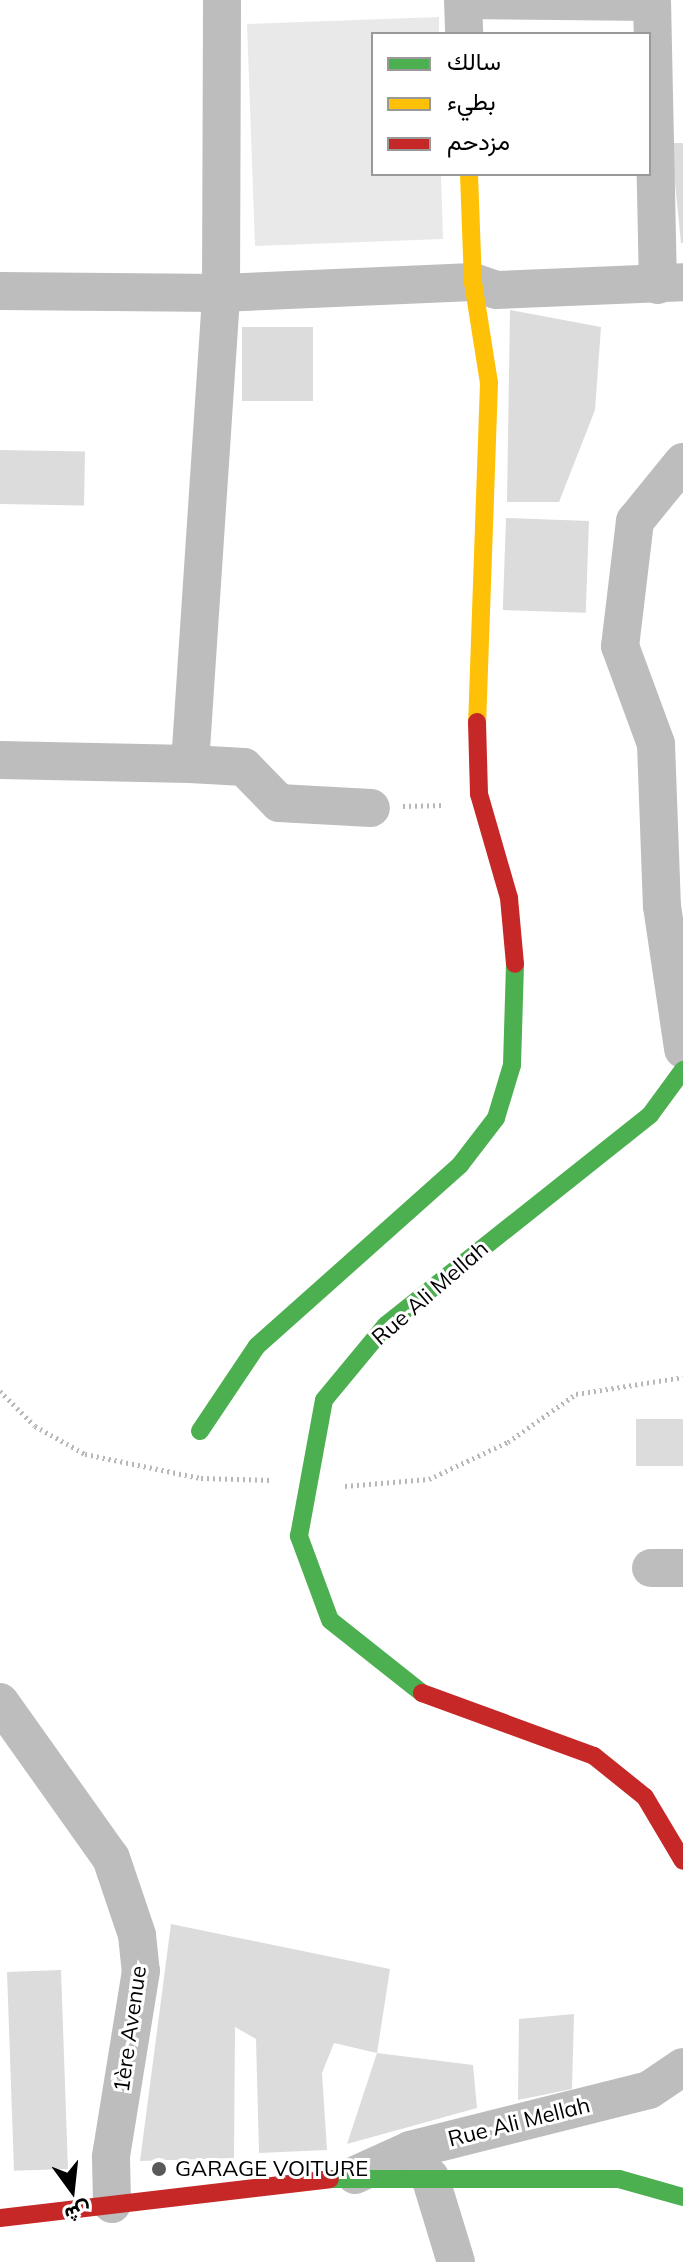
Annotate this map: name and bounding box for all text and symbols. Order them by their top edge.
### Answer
legend [371,32,651,176]
text: سالك [447,46,501,76]
text: بطيء [447,86,496,116]
text: مزدحم [447,126,510,156]
street label: Rue Ali Mellah [366,1235,494,1351]
street label: 1ère Avenue [108,1964,152,2094]
street label: Rue Ali Mellah [445,2092,593,2152]
north arrow [32,2150,112,2230]
place label: GARAGE VOITURE [175,2156,368,2182]
marker: GARAGE VOITURE [150,2160,168,2178]
text: ش [62,2196,95,2230]

